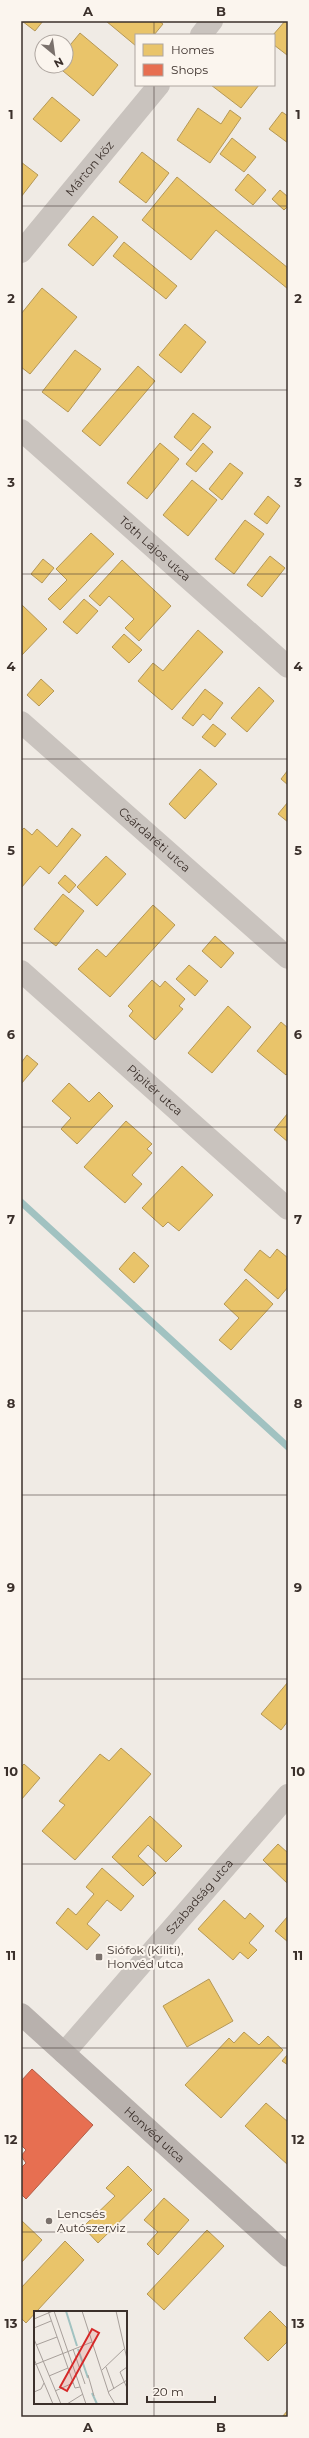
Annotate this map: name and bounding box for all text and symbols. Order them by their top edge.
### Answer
text: A [82,3,94,19]
text: B [216,3,226,19]
north arrow [34,34,74,74]
legend [135,34,275,86]
text: Homes [171,42,214,57]
text: N [52,54,66,71]
text: Shops [171,62,208,77]
text: 1 [8,106,14,122]
text: 1 [295,106,301,122]
street label: Márton köz [62,138,117,199]
text: 2 [7,290,15,306]
text: 2 [294,290,302,306]
text: 3 [6,474,15,490]
text: 3 [293,474,302,490]
street label: Tóth Lajos utca [116,513,194,584]
text: 4 [7,658,16,674]
text: 4 [294,658,303,674]
street label: Csárdaréti utca [116,804,194,875]
text: 5 [7,842,15,858]
text: 5 [294,842,302,858]
text: 6 [7,1026,16,1042]
text: 6 [294,1026,303,1042]
street label: Pipitér utca [124,1061,186,1118]
text: 7 [7,1211,15,1227]
text: 7 [294,1211,302,1227]
text: 8 [7,1395,16,1411]
text: 8 [294,1395,303,1411]
text: 9 [7,1579,15,1595]
text: 9 [294,1579,302,1595]
text: 10 [4,1763,18,1779]
text: 10 [291,1763,305,1779]
street label: Szabadság utca [163,1856,236,1937]
place label: Siófok (Kiliti), Honvéd utca [107,1942,184,1971]
text: 11 [6,1947,16,1963]
text: 11 [293,1947,303,1963]
marker: Siófok (Kiliti), Honvéd utca [94,1952,104,1962]
street label: Honvéd utca [121,2103,188,2166]
text: 12 [5,2131,18,2147]
text: 12 [292,2131,305,2147]
place label: Lencsés Autószerviz [57,2206,126,2235]
marker: Lencsés Autószerviz [44,2216,54,2226]
inset map [34,2311,127,2404]
text: 13 [5,2315,18,2331]
text: 13 [292,2315,305,2331]
scale bar [147,2378,215,2404]
text: 20 m [153,2384,184,2399]
text: A [82,2419,94,2435]
text: B [216,2419,226,2435]

